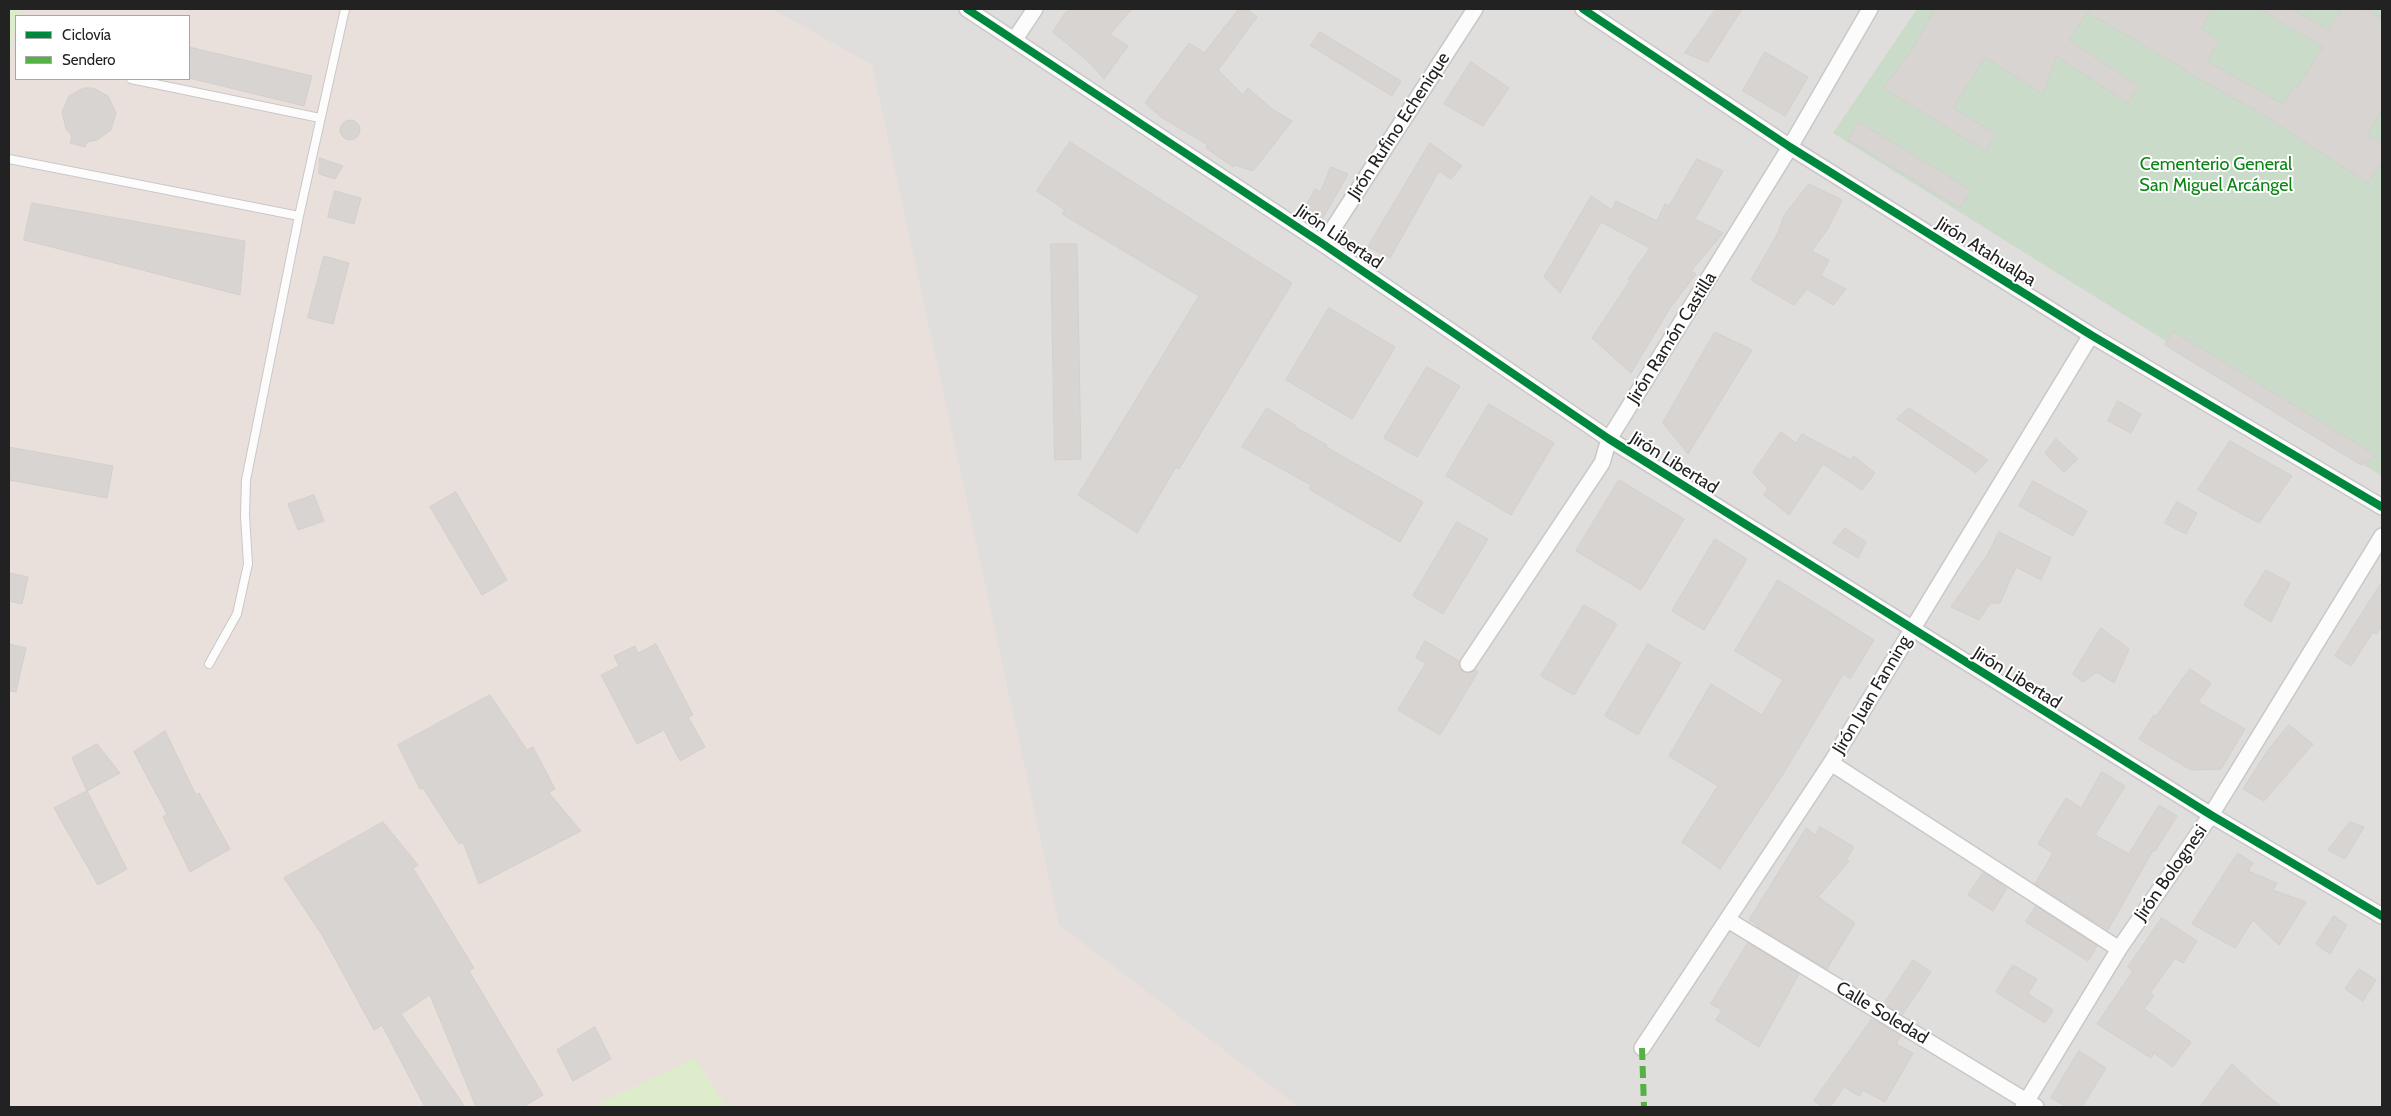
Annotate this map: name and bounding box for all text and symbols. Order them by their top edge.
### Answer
legend [15,15,190,80]
text: Ciclovía [62,26,111,44]
street label: Jirón Rufino Echenique [1343,48,1455,204]
text: Sendero [62,51,116,69]
park label: Cementerio General San Miguel Arcángel [2139,154,2293,196]
street label: Jirón Libertad [1291,200,1387,274]
street label: Jirón Atahualpa [1932,213,2040,291]
street label: Jirón Ramón Castilla [1623,268,1721,408]
street label: Jirón Libertad [1626,427,1722,499]
street label: Jirón Juan Fanning [1828,632,1916,758]
street label: Jirón Libertad [1969,642,2065,714]
street label: Jirón Bolognesi [2130,821,2212,925]
street label: Calle Soledad [1832,977,1932,1049]

